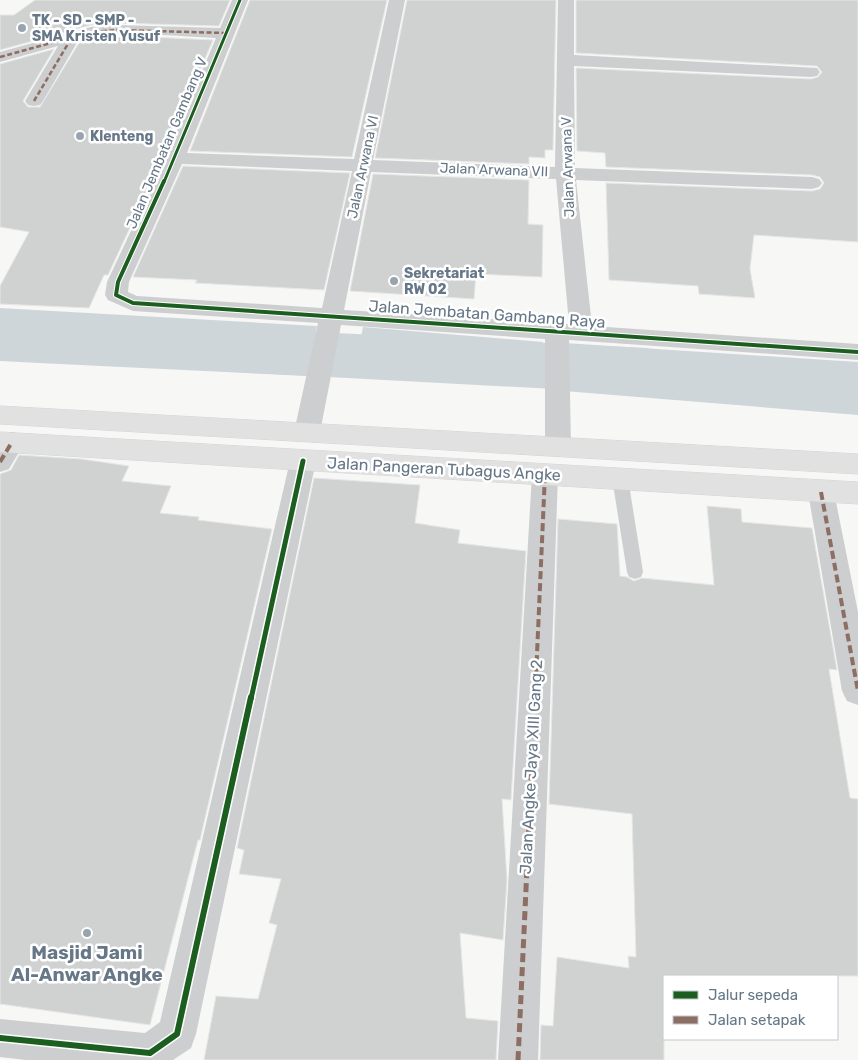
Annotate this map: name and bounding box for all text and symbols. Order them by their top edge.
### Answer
place label: TK - SD - SMP - SMA Kristen Yusuf [32,12,161,45]
marker: TK - SD - SMP - SMA Kristen Yusuf [16,22,28,34]
street label: Jalan Jembatan Gambang V [123,55,211,231]
street label: Jalan Arwana VI [344,114,382,220]
street label: Jalan Arwana V [558,116,578,218]
place label: Klenteng [90,128,153,145]
marker: Klenteng [74,130,86,142]
street label: Jalan Arwana VII [439,160,549,180]
place label: Sekretariat RW 02 [404,265,485,298]
marker: Sekretariat RW 02 [388,275,400,287]
street label: Jalan Jembatan Gambang Raya [368,296,606,332]
street label: Jalan Pangeran Tubagus Angke [327,453,561,485]
street label: Jalan Angke Jaya XIII Gang 2 [516,659,546,875]
marker: Masjid Jami Al-Anwar Angke [81,927,93,939]
place label: Masjid Jami Al-Anwar Angke [11,941,163,986]
legend [663,975,838,1040]
text: Jalur sepeda [708,986,798,1004]
text: Jalan setapak [708,1011,806,1029]

